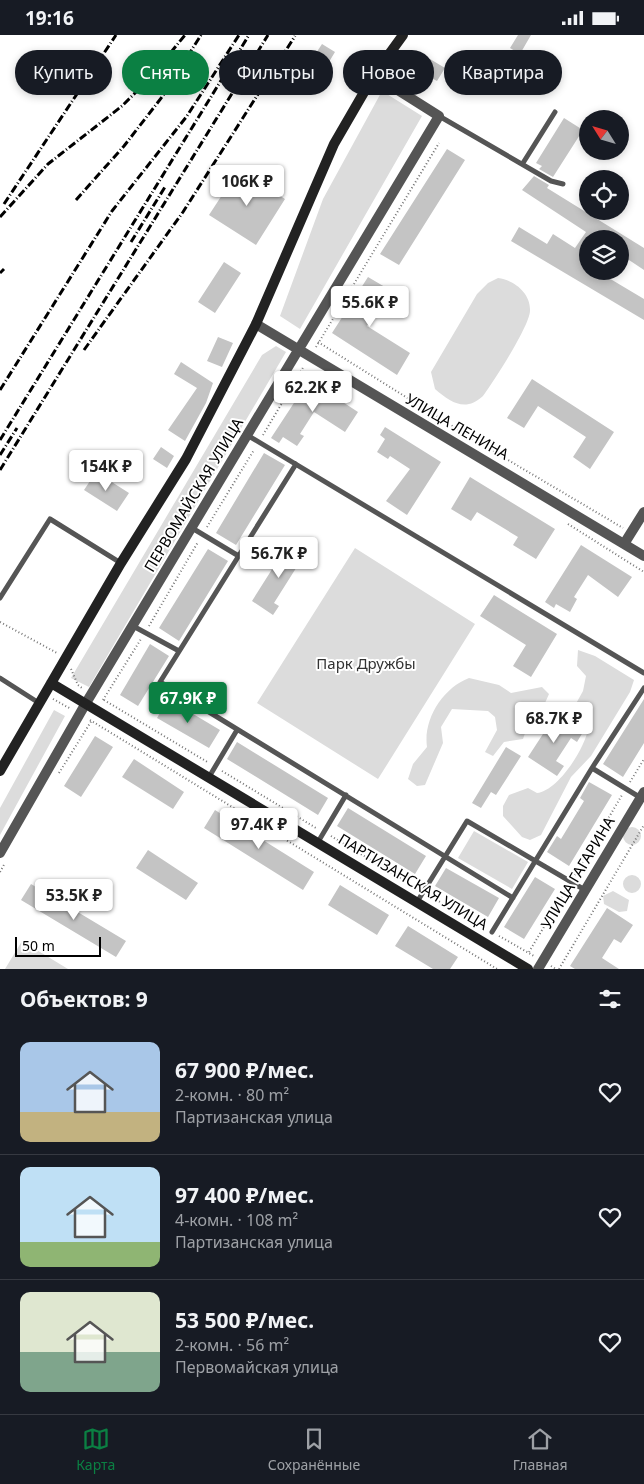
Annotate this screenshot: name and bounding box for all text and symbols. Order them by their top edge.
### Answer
text: 19:16 [25,5,74,31]
chip: Купить [15,50,112,95]
chip: Снять [122,50,209,95]
chip: Фильтры [219,50,333,95]
chip: Новое [343,50,434,95]
chip: Квартира [444,50,562,95]
north arrow [579,110,629,160]
map controls [579,110,629,280]
pin: 106K ₽ [206,165,288,207]
text: 106K ₽ [221,170,273,192]
button: locate [579,170,629,220]
button: layers [579,230,629,280]
pin: 55.6K ₽ [324,285,416,328]
text: 55.6K ₽ [342,291,398,313]
pin: 62.2K ₽ [267,371,359,413]
text: 62.2K ₽ [285,376,341,398]
street label: УЛИЦА ЛЕНИНА [402,388,513,464]
street label: ПЕРВОМАЙСКАЯ УЛИЦА [139,413,247,575]
pin: 154K ₽ [65,449,147,492]
text: 154K ₽ [80,455,132,477]
pin: 56.7K ₽ [233,537,325,579]
text: 56.7K ₽ [251,542,307,564]
park label: Парк Дружбы [316,653,416,673]
pin: 67.9K ₽ [142,681,234,724]
text: 67.9K ₽ [160,687,216,709]
pin: 68.7K ₽ [508,701,600,744]
text: 68.7K ₽ [526,707,582,729]
pin: 97.4K ₽ [213,807,305,850]
street label: УЛИЦА ГАГАРИНА [536,812,619,932]
text: 97.4K ₽ [231,813,287,835]
street label: ПАРТИЗАНСКАЯ УЛИЦА [335,829,492,934]
pin: 53.5K ₽ [28,879,120,921]
text: 53.5K ₽ [46,884,102,906]
scale bar [15,934,101,957]
text: 50 m [22,936,55,955]
text: Объектов: 9 [20,985,148,1013]
icon: filters [596,985,624,1013]
text: 67 900 ₽/мес. [175,1056,314,1084]
icon: home [60,1062,120,1122]
icon: heart [596,1078,624,1106]
text: 2-комн. · 80 m² [175,1084,289,1106]
text: Партизанская улица [175,1106,333,1128]
text: 97 400 ₽/мес. [175,1181,314,1209]
icon: home [60,1187,120,1247]
icon: heart [596,1203,624,1231]
text: 4-комн. · 108 m² [175,1209,298,1231]
text: Партизанская улица [175,1231,333,1253]
text: 53 500 ₽/мес. [175,1306,314,1334]
icon: home [60,1312,120,1372]
icon: heart [596,1328,624,1356]
text: 2-комн. · 56 m² [175,1334,289,1356]
text: Первомайская улица [175,1356,339,1378]
tab: Карта [76,1425,115,1474]
tab: Сохранённые [268,1425,360,1474]
tab: Главная [513,1425,568,1474]

